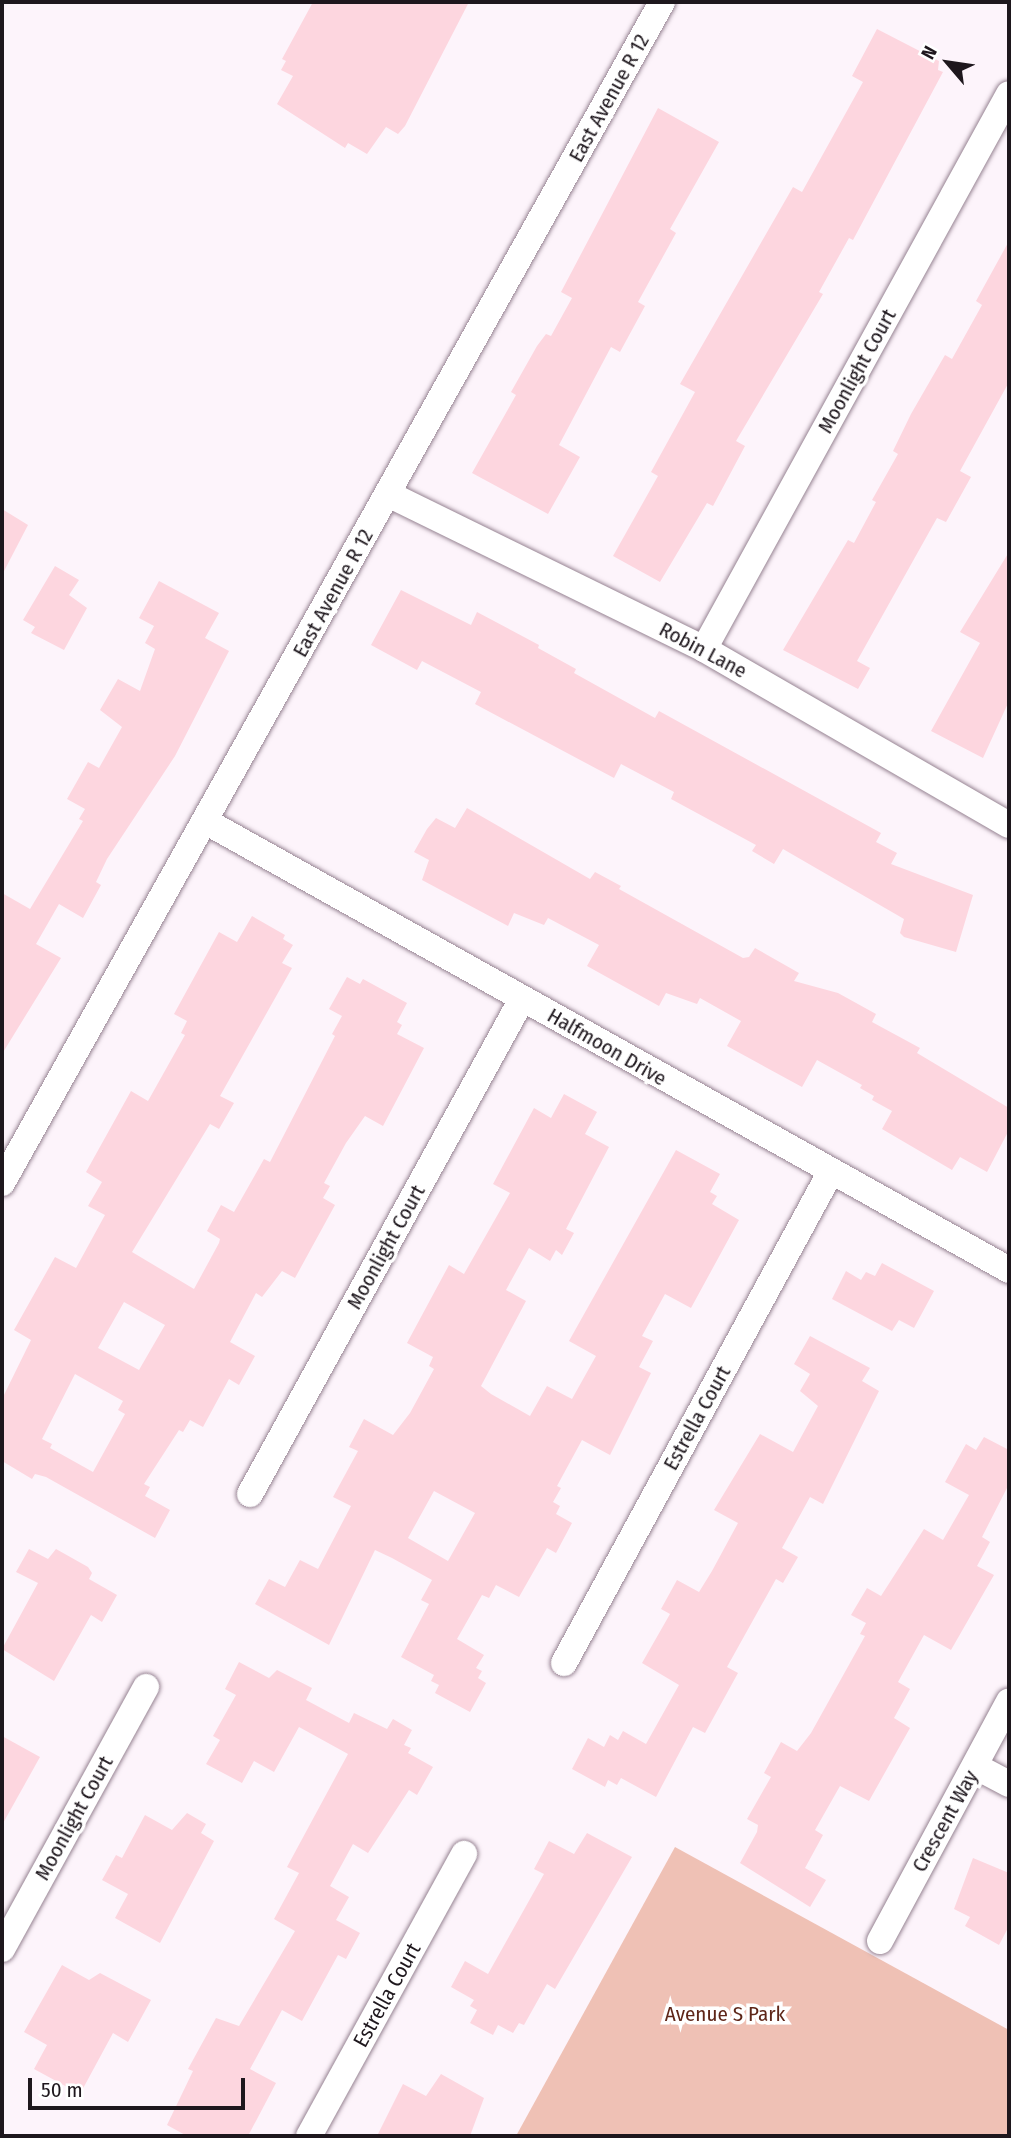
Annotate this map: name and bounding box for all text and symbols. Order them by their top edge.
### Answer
north arrow [913,28,983,98]
street label: East Avenue R 12 [563,30,655,166]
text: N [916,42,942,63]
street label: Moonlight Court [812,304,902,438]
street label: East Avenue R 12 [287,525,379,661]
street label: Robin Lane [655,616,751,684]
street label: Halfmoon Drive [543,1003,671,1091]
street label: Moonlight Court [341,1180,431,1314]
street label: Estrella Court [658,1361,736,1475]
street label: Moonlight Court [29,1751,119,1885]
street label: Crescent Way [907,1766,983,1876]
street label: Estrella Court [348,1938,426,2052]
park label: Avenue S Park [665,2001,785,2027]
scale bar [32,2064,248,2108]
text: 50 m [41,2077,83,2103]

